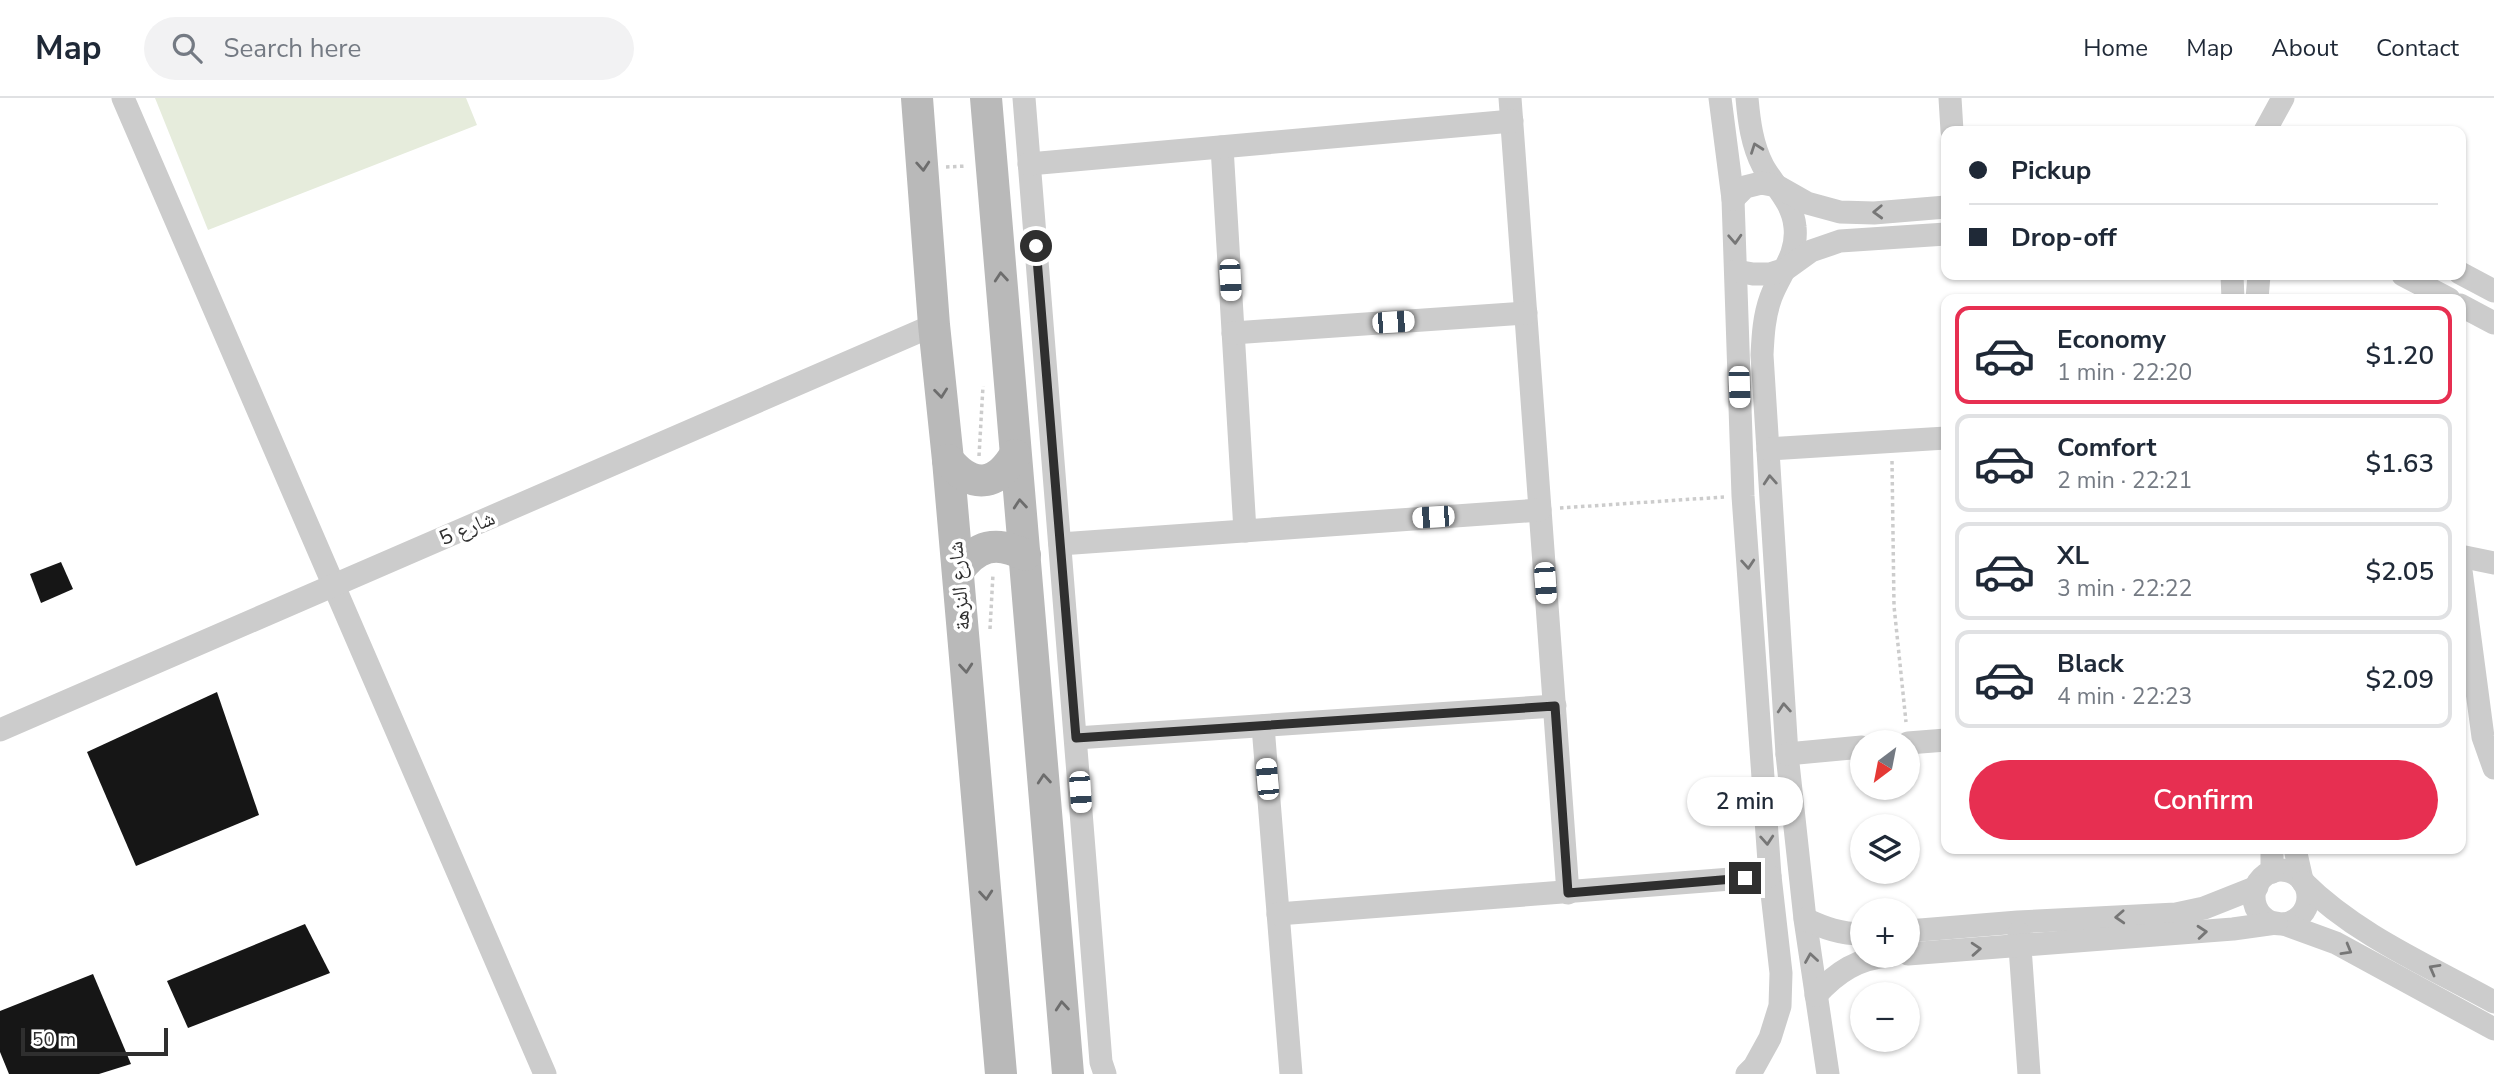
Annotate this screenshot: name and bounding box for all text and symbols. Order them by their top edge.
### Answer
search box [144,17,634,80]
text: Map [35,26,102,71]
icon: search [168,29,206,67]
text: Search here [224,31,361,66]
text: Home [2083,32,2148,64]
text: Map [2186,32,2233,64]
text: About [2271,32,2338,64]
text: Contact [2376,32,2459,64]
one-way arrow [1750,142,1764,154]
text: Pickup [2011,153,2091,188]
one-way arrow [915,161,930,172]
one-way arrow [1872,205,1883,220]
text: Drop-off [2011,220,2117,255]
route start [1020,230,1052,262]
one-way arrow [1727,234,1742,245]
car [1219,258,1242,302]
one-way arrow [994,271,1009,282]
car [1372,310,1415,334]
text: Economy [2057,322,2166,357]
icon: car [1973,324,2036,387]
text: $1.20 [2365,338,2434,373]
text: 1 min · 22:20 [2057,357,2192,388]
car [1728,366,1751,408]
one-way arrow [933,388,948,399]
text: Comfort [2057,430,2157,465]
icon: car [1973,432,2036,495]
text: $1.63 [2365,446,2434,481]
text: 2 min · 22:21 [2057,465,2192,496]
one-way arrow [1763,475,1778,486]
one-way arrow [1013,498,1028,509]
street label: شارع 5 [435,504,499,552]
car [1412,505,1455,529]
text: XL [2057,538,2089,573]
street label: شارع النزهة [941,540,977,632]
icon: car [1973,540,2036,603]
text: $2.05 [2365,554,2434,589]
one-way arrow [1740,559,1755,570]
car [1534,561,1557,605]
text: 3 min · 22:22 [2057,573,2192,604]
text: Black [2057,646,2124,681]
icon: car [1973,648,2036,711]
text: $2.09 [2365,662,2434,697]
one-way arrow [958,663,973,674]
text: 4 min · 22:23 [2057,681,2192,712]
one-way arrow [1777,702,1792,713]
north arrow [1850,730,1920,800]
map controls [1850,730,1920,1052]
car [1255,757,1280,801]
button: Confirm [1969,760,2438,840]
car [1069,770,1092,814]
one-way arrow [1037,773,1052,784]
callout: 2 min [1687,776,1803,826]
text: 2 min [1716,786,1774,817]
button: layers [1850,814,1920,884]
one-way arrow [1759,835,1774,846]
route end [1729,862,1761,894]
one-way arrow [978,889,993,901]
button: + [1850,898,1920,968]
one-way arrow [2114,910,2125,925]
one-way arrow [2197,925,2208,940]
one-way arrow [2339,941,2352,954]
one-way arrow [1970,942,1981,957]
one-way arrow [1803,952,1818,964]
one-way arrow [2429,964,2442,977]
button: − [1850,982,1920,1052]
one-way arrow [1055,1000,1070,1012]
scale bar [21,1025,168,1057]
text: 50 m [32,1027,76,1053]

